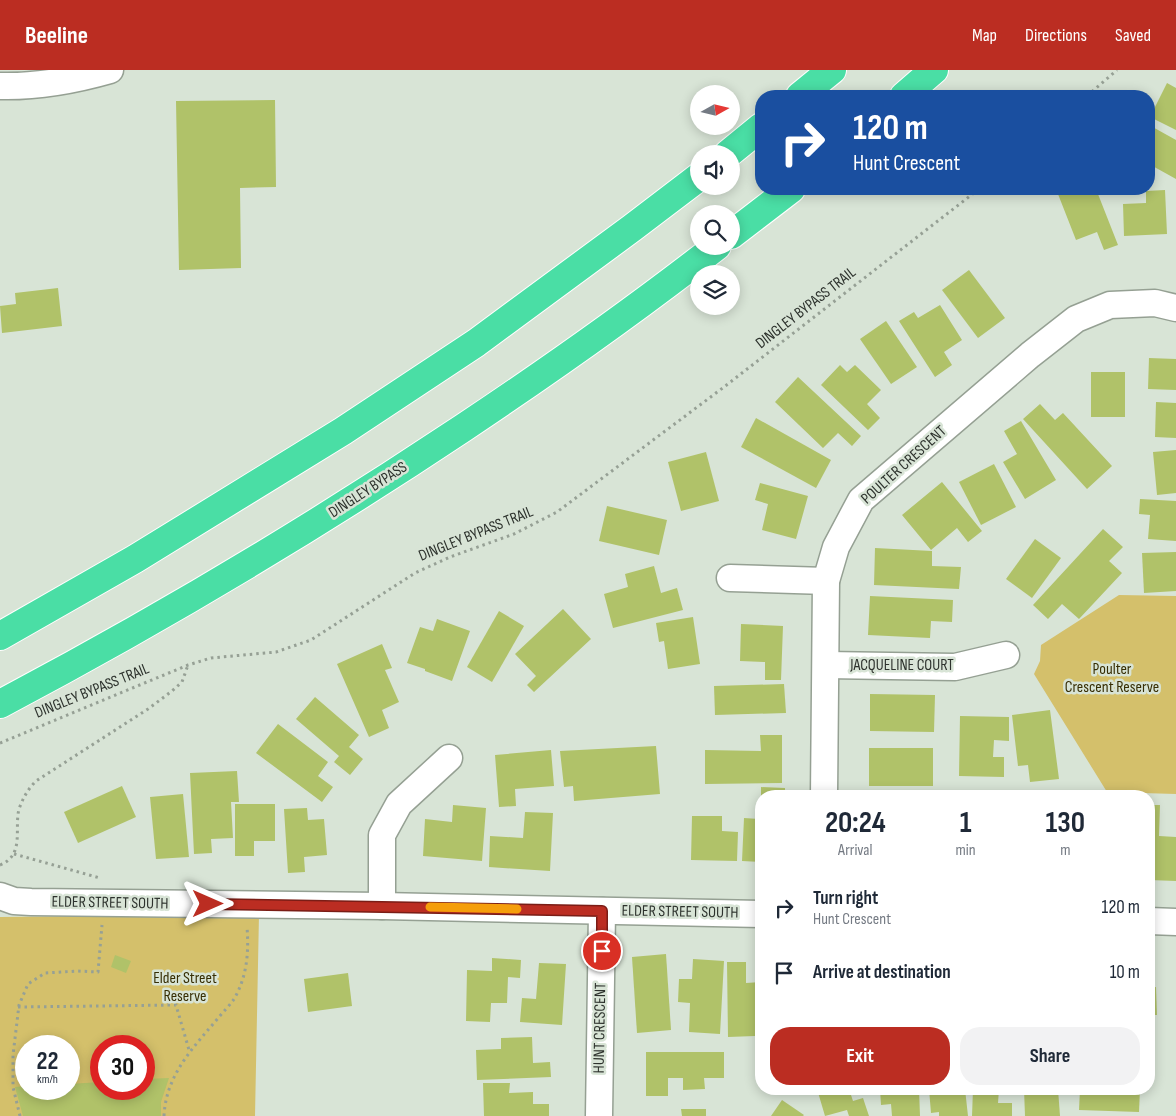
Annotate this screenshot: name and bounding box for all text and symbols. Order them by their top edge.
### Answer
text: Beeline [25,21,88,50]
text: Map [972,25,997,46]
text: Directions [1025,25,1087,46]
text: Saved [1115,25,1151,46]
north arrow [690,85,740,135]
map controls [690,85,740,315]
text: 120 m [853,107,928,150]
icon: right [770,110,835,175]
button: sound [690,145,740,195]
text: Hunt Crescent [853,150,960,177]
button: search [690,205,740,255]
street label: DINGLEY BYPASS TRAIL [752,263,860,353]
button: layers [690,265,740,315]
street label: POULTER CRESCENT [857,421,951,508]
street label: DINGLEY BYPASS [325,458,411,522]
street label: DINGLEY BYPASS TRAIL [416,502,536,566]
street label: JACQUELINE COURT [849,656,954,675]
street label: DINGLEY BYPASS TRAIL [32,659,152,723]
park label: Poulter Crescent Reserve [1065,660,1159,697]
text: 20:24 [825,805,886,841]
text: 1 [960,805,971,841]
text: 130 [1046,805,1085,841]
text: Arrival [838,841,872,860]
text: min [956,841,976,860]
text: m [1060,841,1070,860]
position arrow [181,877,233,929]
text: Turn right [813,887,878,910]
street label: ELDER STREET SOUTH [51,892,169,914]
icon: right [770,894,798,922]
text: 120 m [1102,896,1140,919]
street label: ELDER STREET SOUTH [621,901,739,923]
text: Hunt Crescent [813,910,891,929]
pin [581,930,623,972]
icon: arrive [588,937,616,965]
icon: arrive [770,959,798,987]
text: Arrive at destination [813,961,951,984]
text: 10 m [1110,961,1140,984]
park label: Elder Street Reserve [153,969,217,1006]
street label: HUNT CRESCENT [590,982,610,1074]
button: Exit [770,1027,950,1085]
button: Share [960,1027,1140,1085]
speed limit sign: 30 [90,1035,155,1100]
text: 22 [37,1046,58,1077]
text: km/h [37,1072,58,1087]

